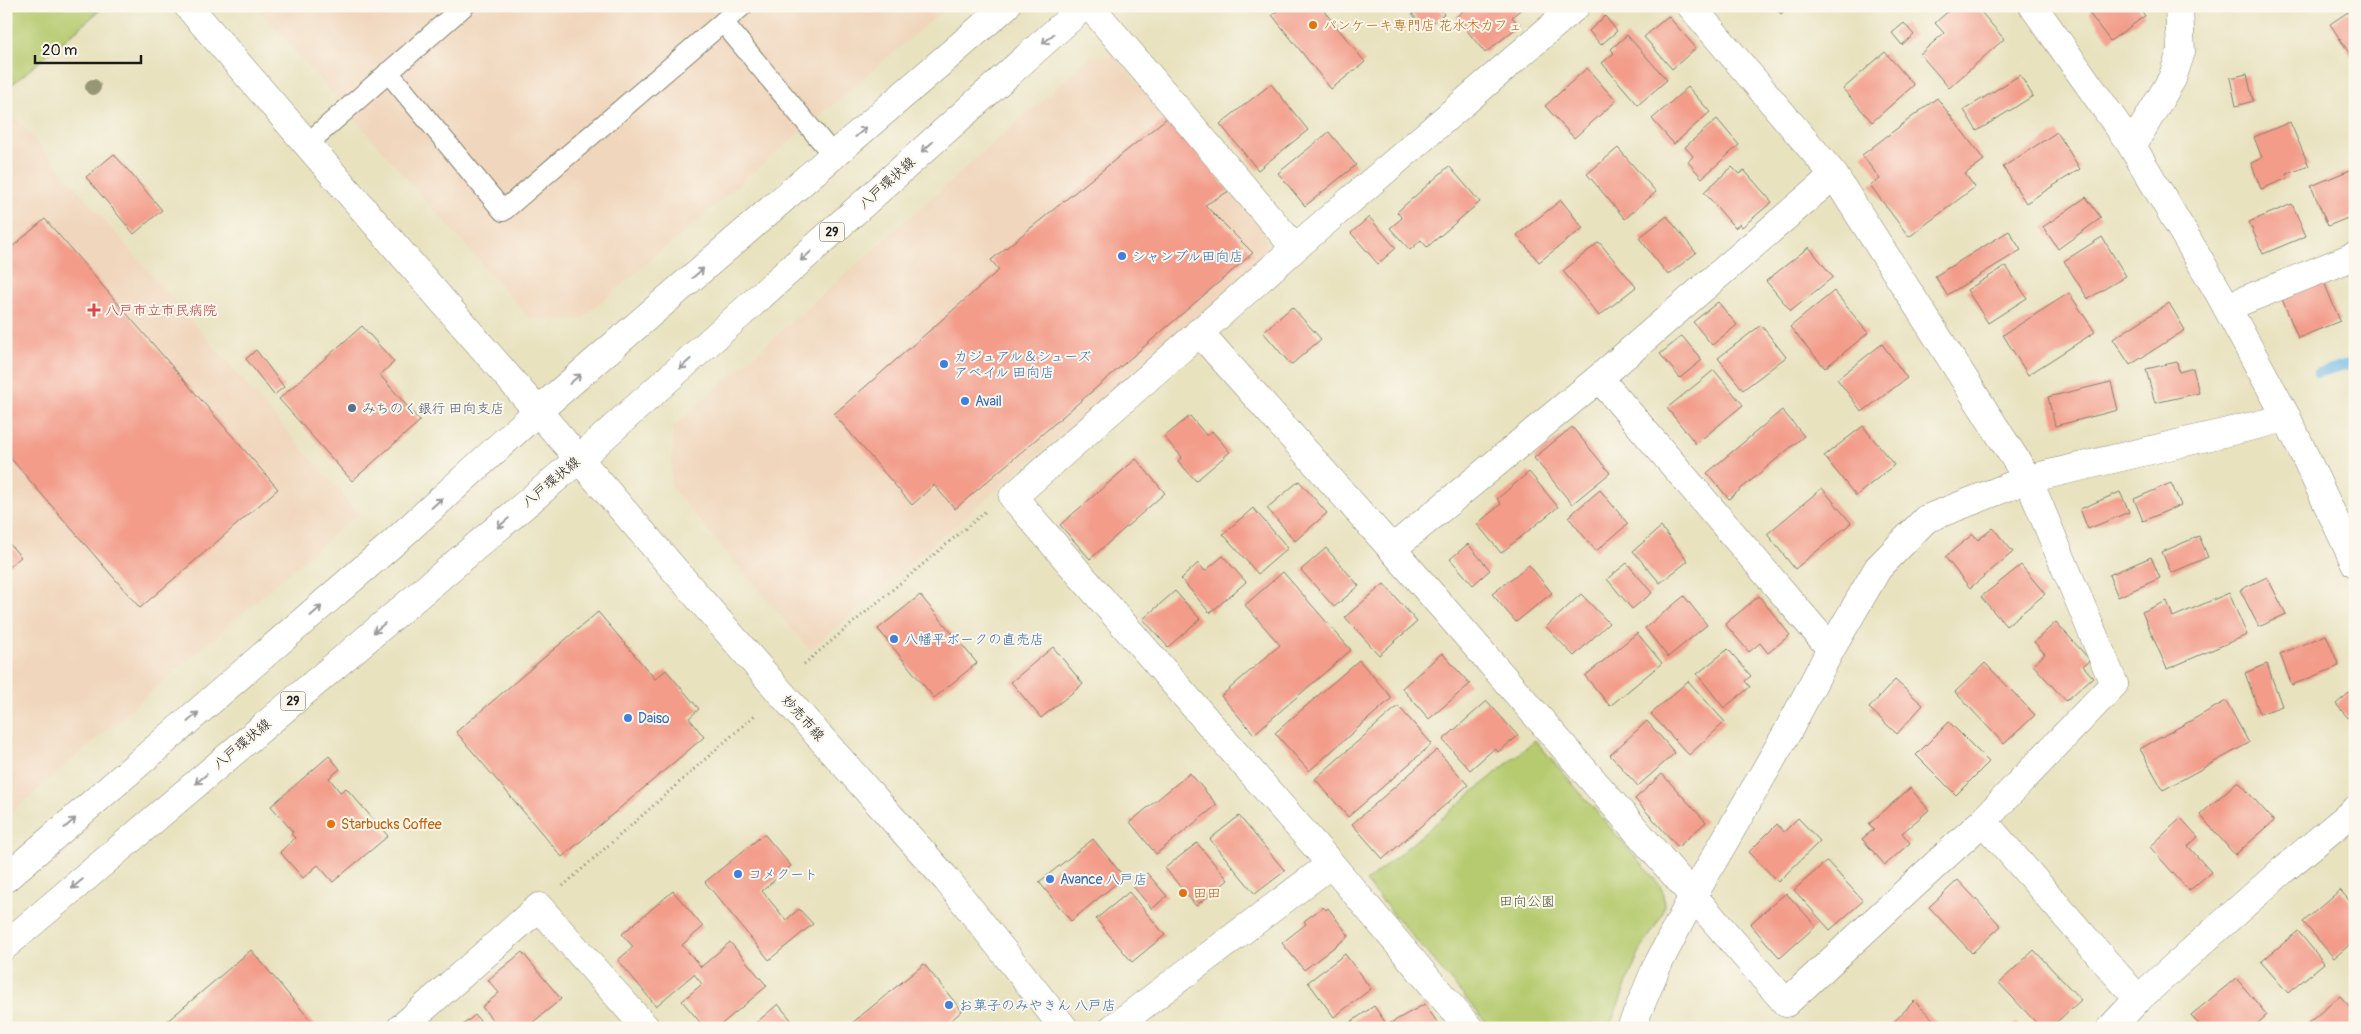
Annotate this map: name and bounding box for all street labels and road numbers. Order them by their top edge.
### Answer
street label: 八戸環状線 [855,153,919,213]
road number: 29 [820,222,844,242]
street label: 八戸環状線 [519,453,583,511]
road number: 29 [280,691,306,710]
street label: 妙売市線 [778,692,828,744]
street label: 八戸環状線 [210,715,274,773]

